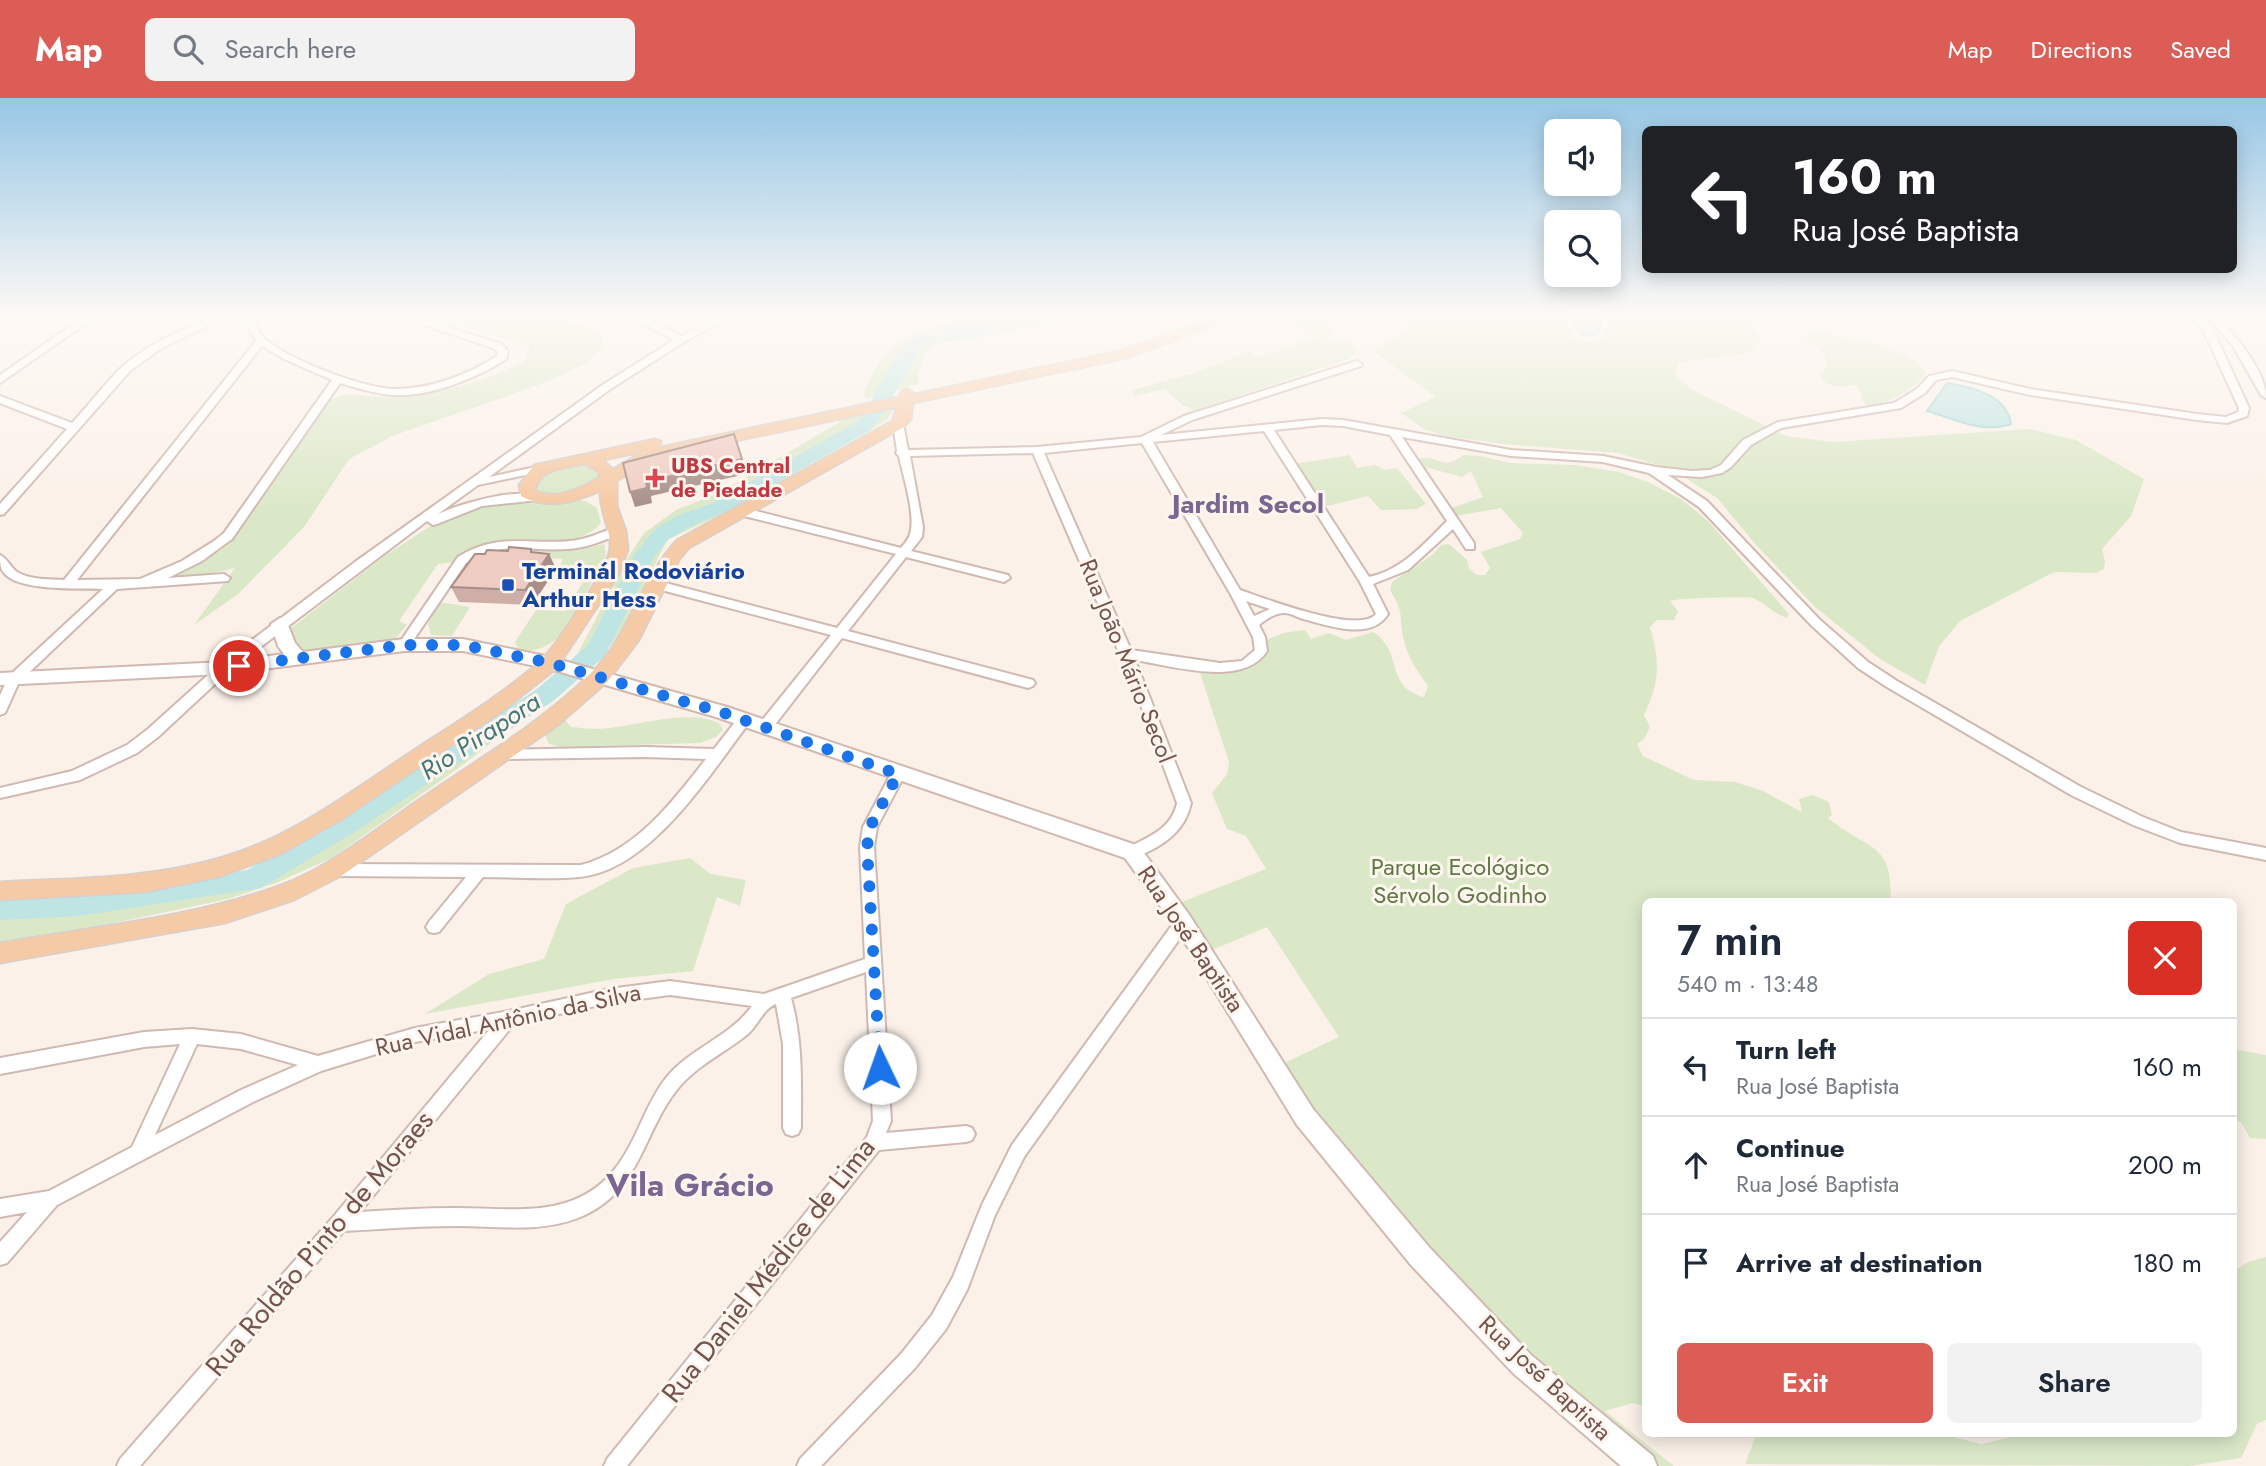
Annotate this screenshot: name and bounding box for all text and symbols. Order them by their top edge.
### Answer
search box [145,18,635,81]
text: Map [35,26,103,73]
icon: search [169,30,207,68]
text: Search here [225,30,356,68]
text: Map [1948,32,1993,67]
text: Directions [2031,32,2132,67]
text: Saved [2170,32,2231,67]
map controls [1544,119,1621,287]
button: sound [1544,119,1621,196]
text: 160 m [1792,142,1937,212]
icon: left [1677,154,1768,245]
text: Rua José Baptista [1792,207,2019,253]
button: search [1544,210,1621,287]
place label: UBS Central de Piedade [671,451,790,505]
marker: UBS Central de Piedade [645,468,665,488]
district label: Jardim Secol [1167,485,1324,523]
place label: Terminál Rodoviário Arthur Hess [521,553,745,616]
street label: Rua João Mário Secol [1071,554,1184,768]
marker: Terminál Rodoviário Arthur Hess [500,577,516,593]
pin [209,636,269,696]
icon: arrive [220,647,258,685]
water label: Rio Pirapora [412,682,548,789]
park label: Parque Ecológico Sérvolo Godinho [1371,849,1549,912]
street label: Rua José Baptista [1129,858,1254,1019]
text: 7 min [1677,910,1783,971]
button: close [2128,921,2202,995]
text: 540 m · 13:48 [1677,967,1819,1001]
street label: Rua Vidal Antônio da Silva [372,974,644,1065]
position arrow [843,1031,917,1105]
text: Turn left [1736,1031,1836,1069]
icon: left [1677,1048,1715,1086]
text: 160 m [2132,1048,2202,1086]
text: Rua José Baptista [1736,1069,1899,1103]
street label: Rua Roldão Pinto de Moraes [196,1101,443,1385]
street label: Rua Daniel Médice de Lima [652,1129,885,1412]
text: Continue [1736,1129,1845,1167]
icon: ahead [1677,1146,1715,1184]
text: 200 m [2128,1146,2202,1184]
district label: Vila Grácio [605,1162,774,1208]
text: Rua José Baptista [1736,1167,1899,1201]
icon: arrive [1677,1244,1715,1282]
text: Arrive at destination [1736,1244,1983,1282]
text: 180 m [2132,1244,2202,1282]
street label: Rua José Baptista [1471,1307,1620,1449]
button: Exit [1677,1343,1933,1423]
button: Share [1947,1343,2202,1423]

